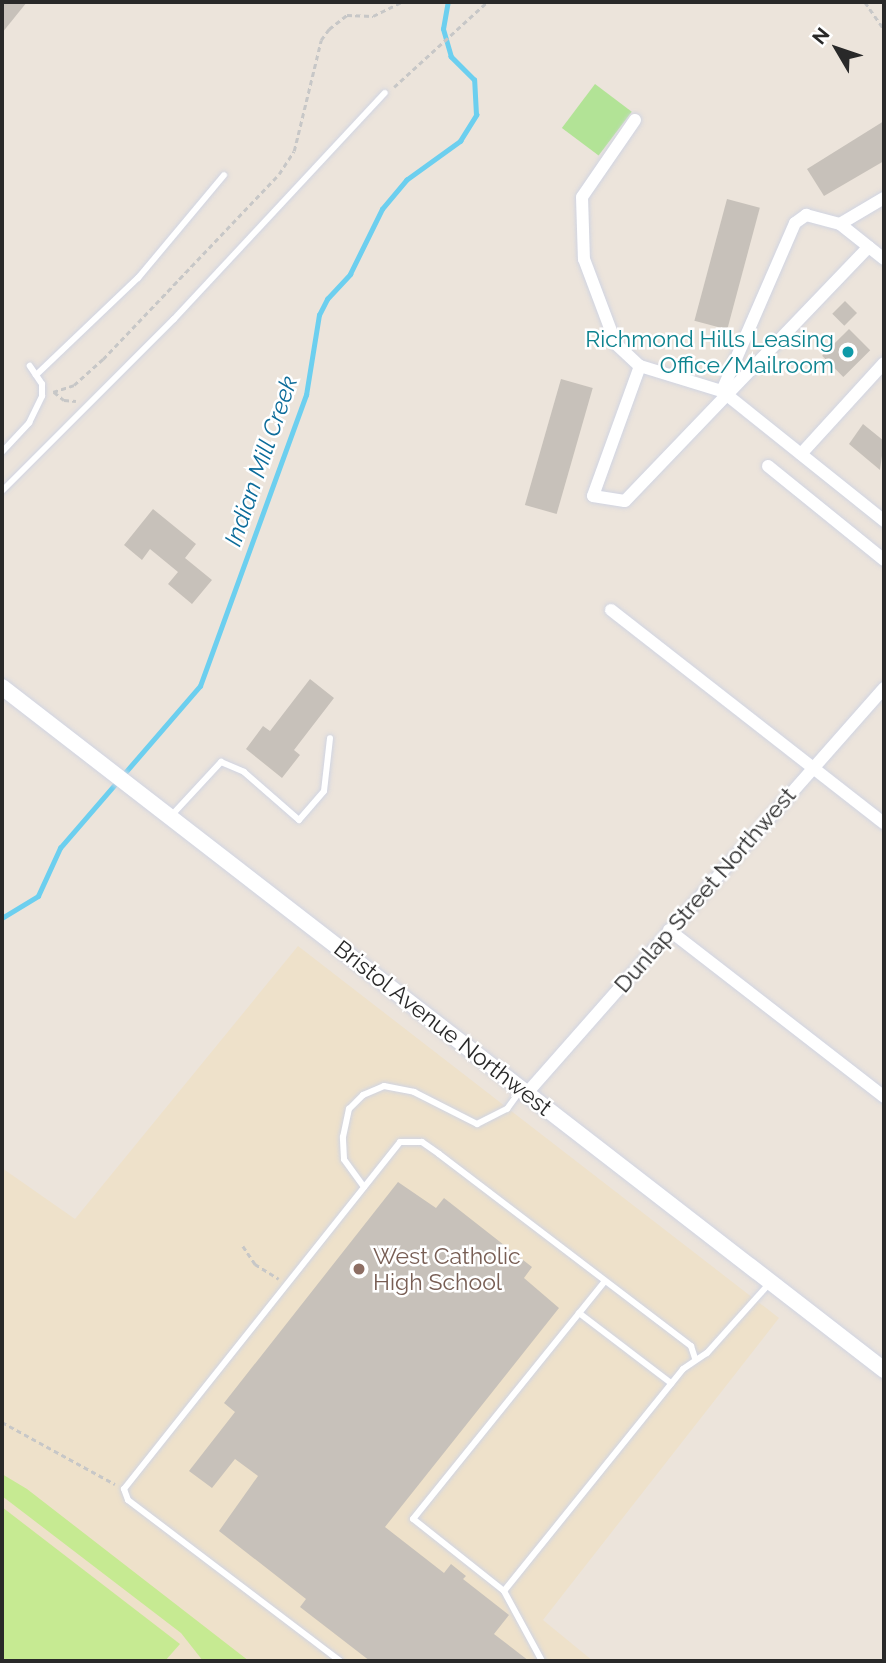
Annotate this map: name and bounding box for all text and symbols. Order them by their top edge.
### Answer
north arrow [802,14,872,84]
text: N [808,23,834,48]
place label: Richmond Hills Leasing Office/Mailroom [585,325,834,379]
marker: Richmond Hills Leasing Office/Mailroom [840,344,856,360]
water label: Indian Mill Creek [218,372,304,550]
street label: Dunlap Street Northwest [608,782,802,998]
street label: Bristol Avenue Northwest [328,934,558,1122]
place label: West Catholic High School [373,1242,521,1296]
marker: West Catholic High School [351,1261,367,1277]

